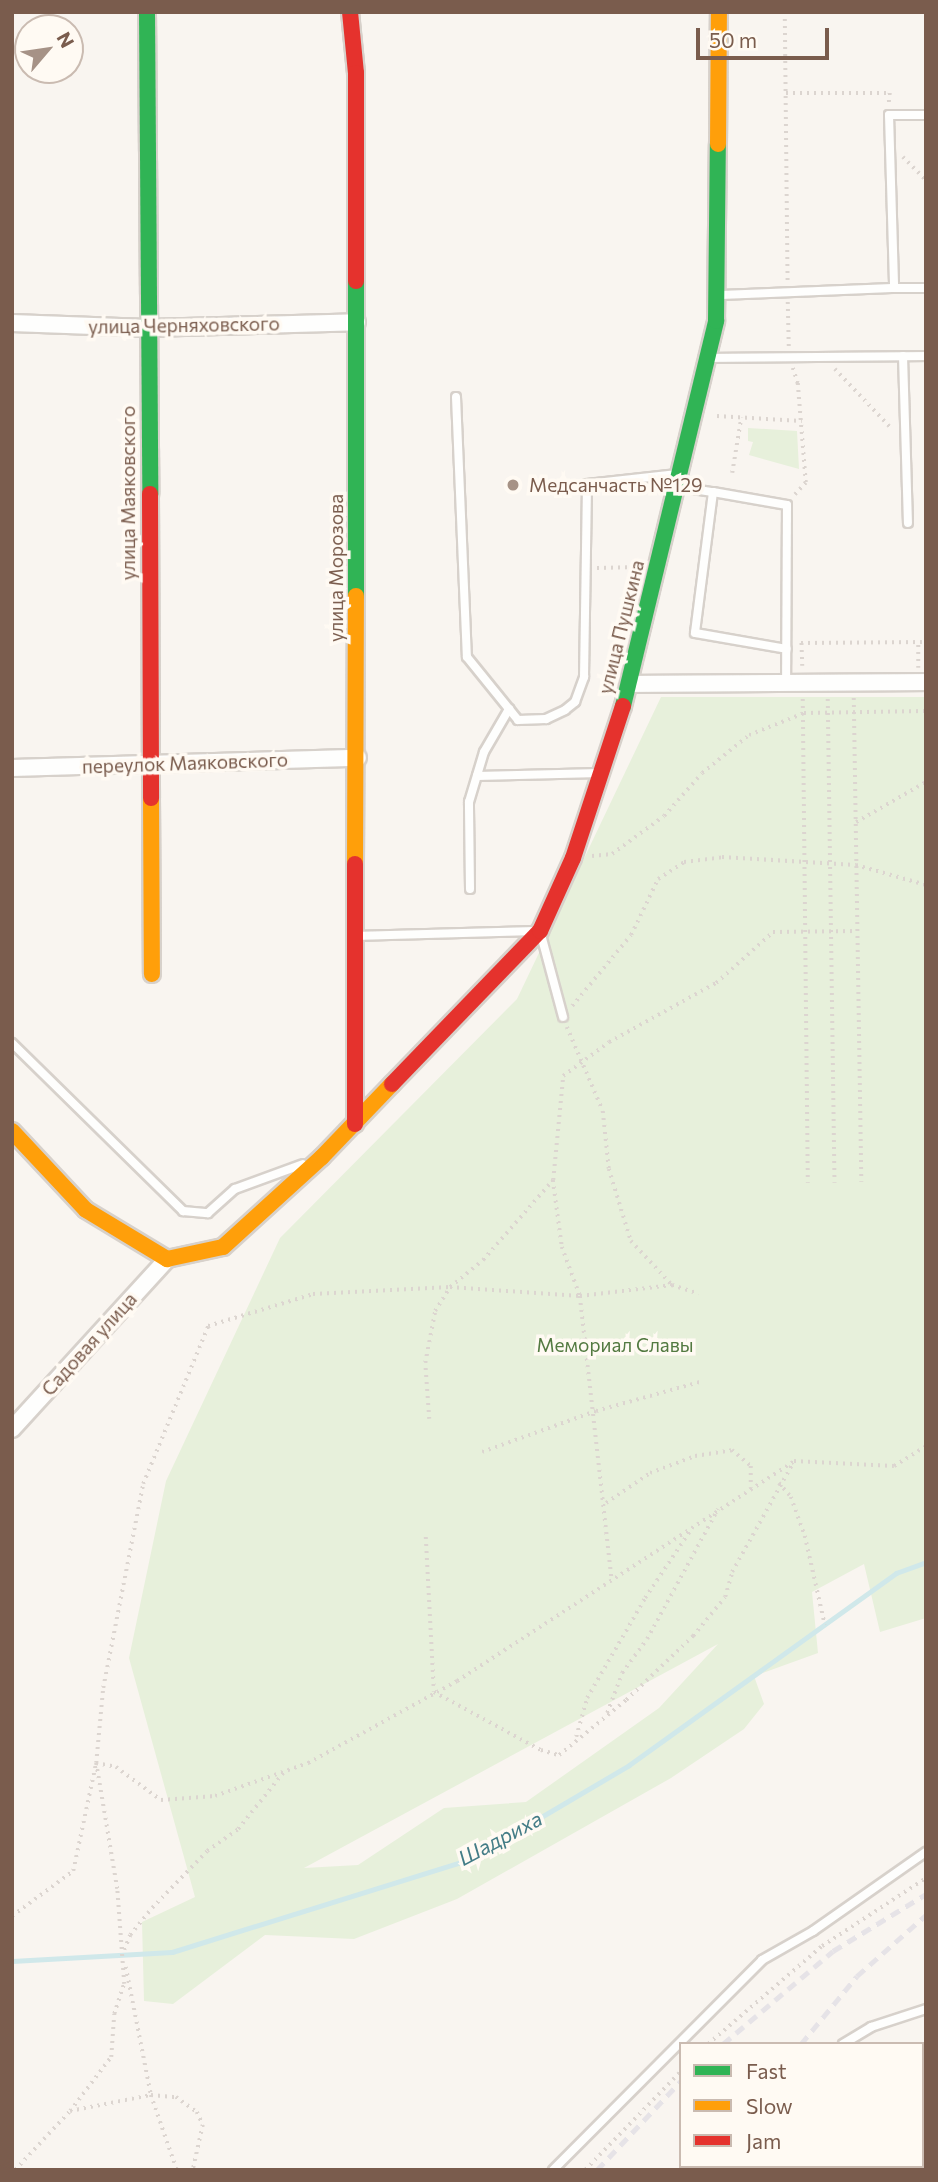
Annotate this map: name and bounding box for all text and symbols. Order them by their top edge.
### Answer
north arrow [14,14,84,84]
scale bar [700,14,833,58]
text: 50 m [709,27,757,52]
text: N [53,28,80,51]
street label: улица Черняховского [88,312,280,338]
street label: улица Маяковского [117,406,139,580]
place label: Медсанчасть №129 [529,474,702,496]
marker: Медсанчасть №129 [503,475,523,495]
street label: улица Морозова [325,494,347,642]
street label: улица Пушкина [593,558,649,696]
street label: переулок Маяковского [82,748,288,778]
street label: Садовая улица [37,1288,141,1400]
park label: Мемориал Славы [536,1334,694,1356]
water label: Шадриха [454,1805,546,1871]
legend [679,2042,924,2168]
text: Fast [746,2058,787,2083]
text: Slow [746,2093,793,2118]
text: Jam [746,2128,781,2153]

